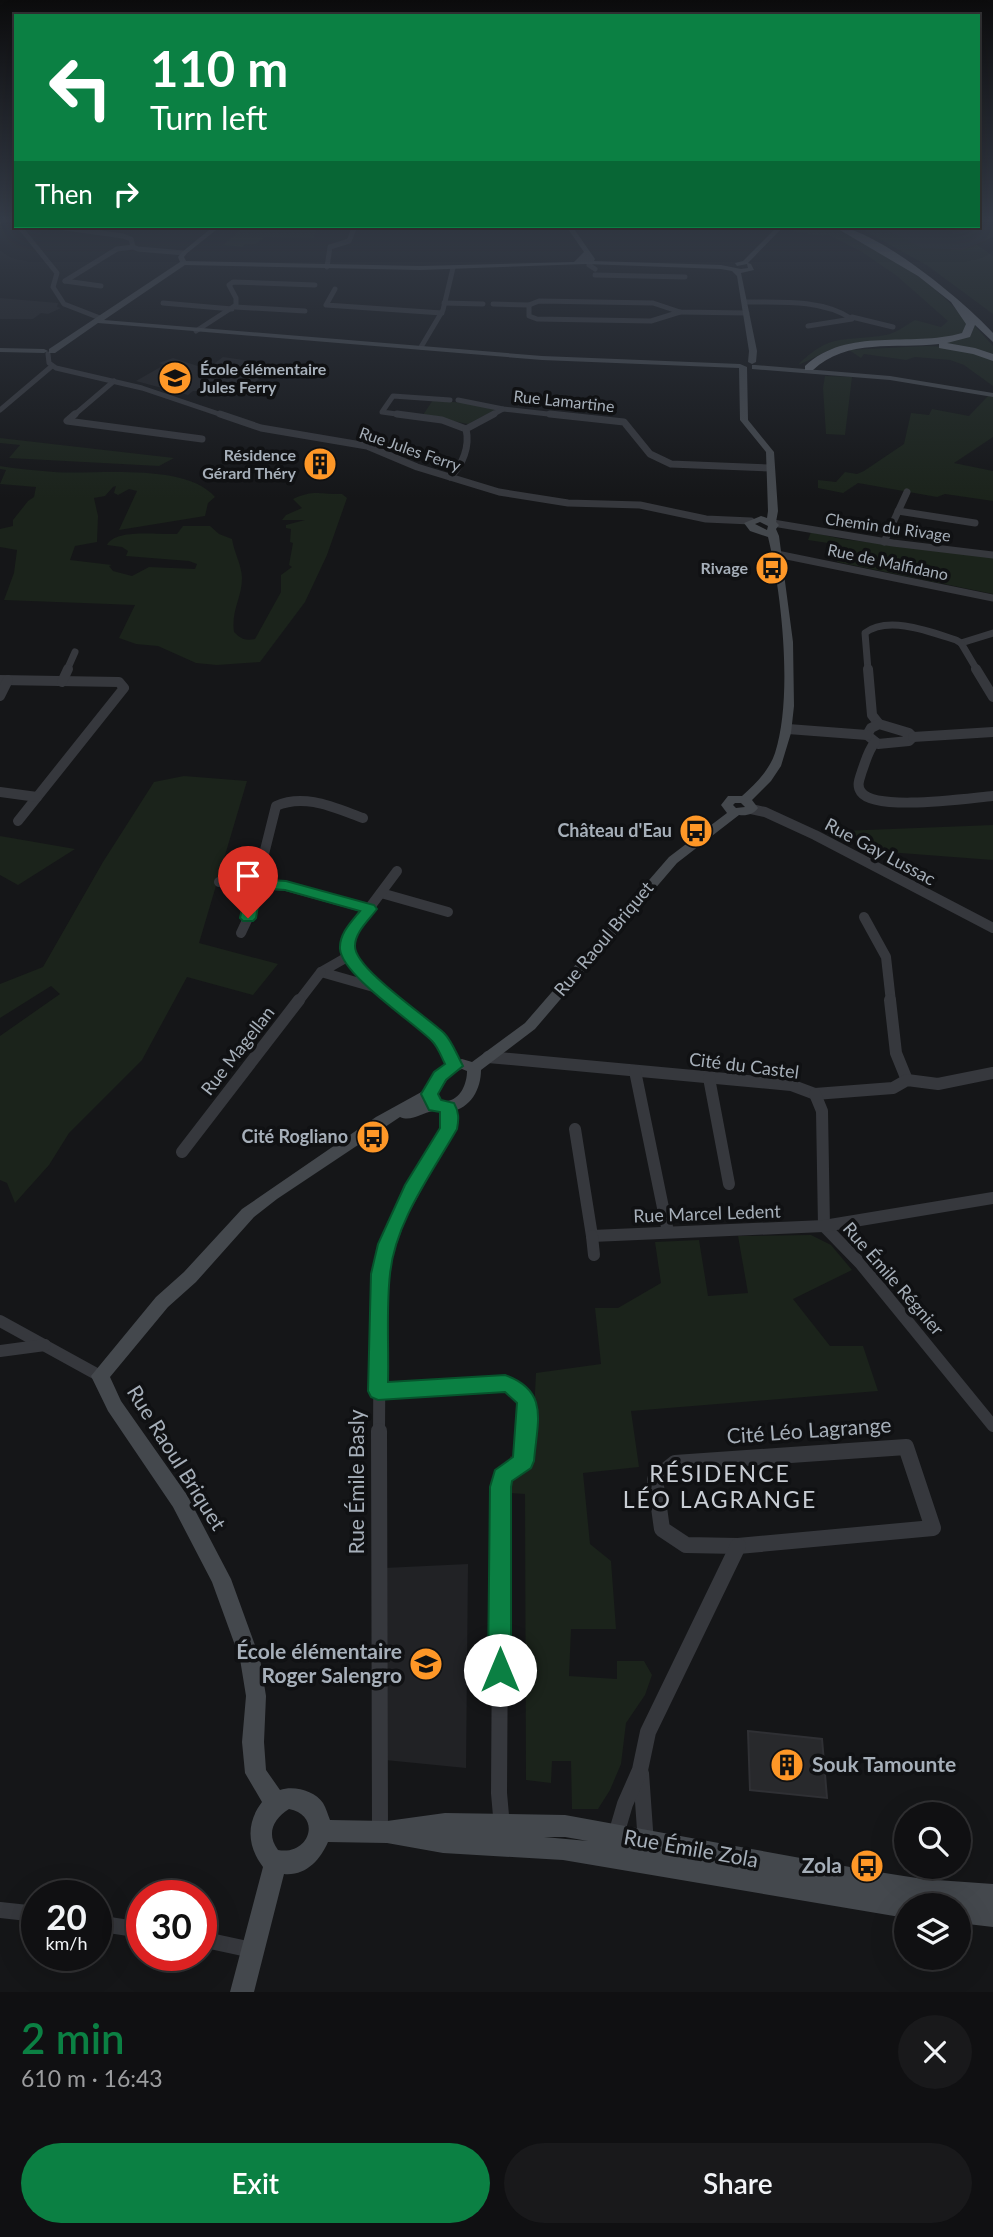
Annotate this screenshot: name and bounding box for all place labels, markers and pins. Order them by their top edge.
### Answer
school or university icon: École élémentaire Jules Ferry [156,359,194,397]
place label: École élémentaire Jules Ferry [200,359,327,396]
place label: Résidence Gérard Théry [202,445,297,482]
building icon: Résidence Gérard Théry [301,445,339,483]
bus stop icon: Rivage [753,549,791,587]
place label: Rivage [701,558,748,577]
bus stop icon: Château d'Eau [677,812,715,850]
place label: Château d'Eau [557,819,672,841]
pin [218,846,278,918]
bus stop icon: Cité Rogliano [354,1118,392,1156]
place label: Cité Rogliano [241,1125,348,1147]
place label: École élémentaire Roger Salengro [236,1638,402,1687]
school or university icon: École élémentaire Roger Salengro [407,1645,445,1683]
building icon: Souk Tamounte [768,1746,806,1784]
place label: Souk Tamounte [812,1751,956,1776]
bus stop icon: Zola [848,1847,886,1885]
place label: Zola [802,1852,842,1877]

